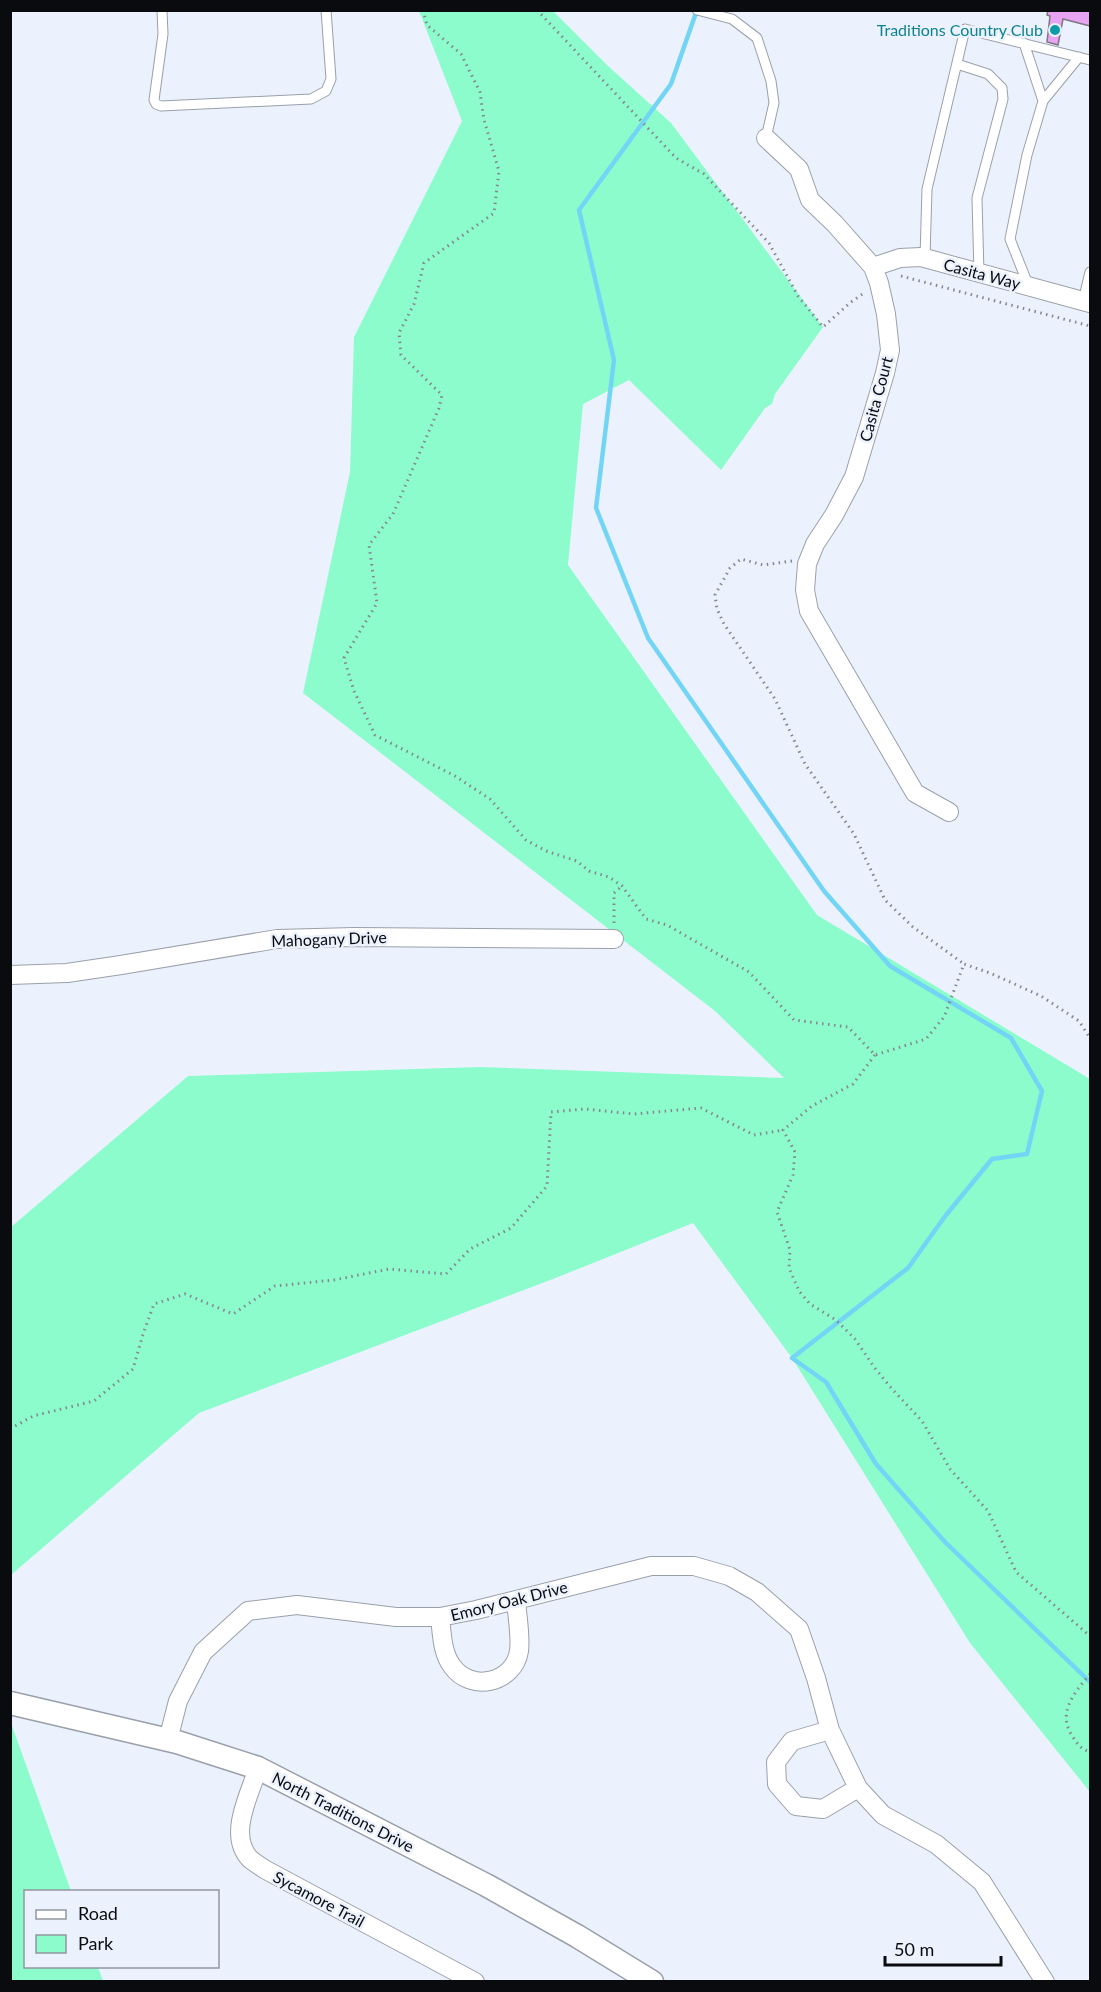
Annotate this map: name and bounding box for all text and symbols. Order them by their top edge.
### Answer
place label: Traditions Country Club [877,20,1043,39]
marker: Traditions Country Club [1048,23,1062,37]
street label: Casita Way [942,254,1023,293]
street label: Casita Court [855,354,896,443]
street label: Mahogany Drive [271,927,387,950]
street label: Emory Oak Drive [448,1577,569,1624]
street label: North Traditions Drive [269,1768,417,1856]
street label: Sycamore Trail [270,1867,368,1931]
legend [24,1890,219,1968]
text: Road [78,1902,118,1924]
scale bar [885,1929,1000,1967]
text: Park [78,1932,114,1954]
text: 50 m [894,1938,934,1960]

